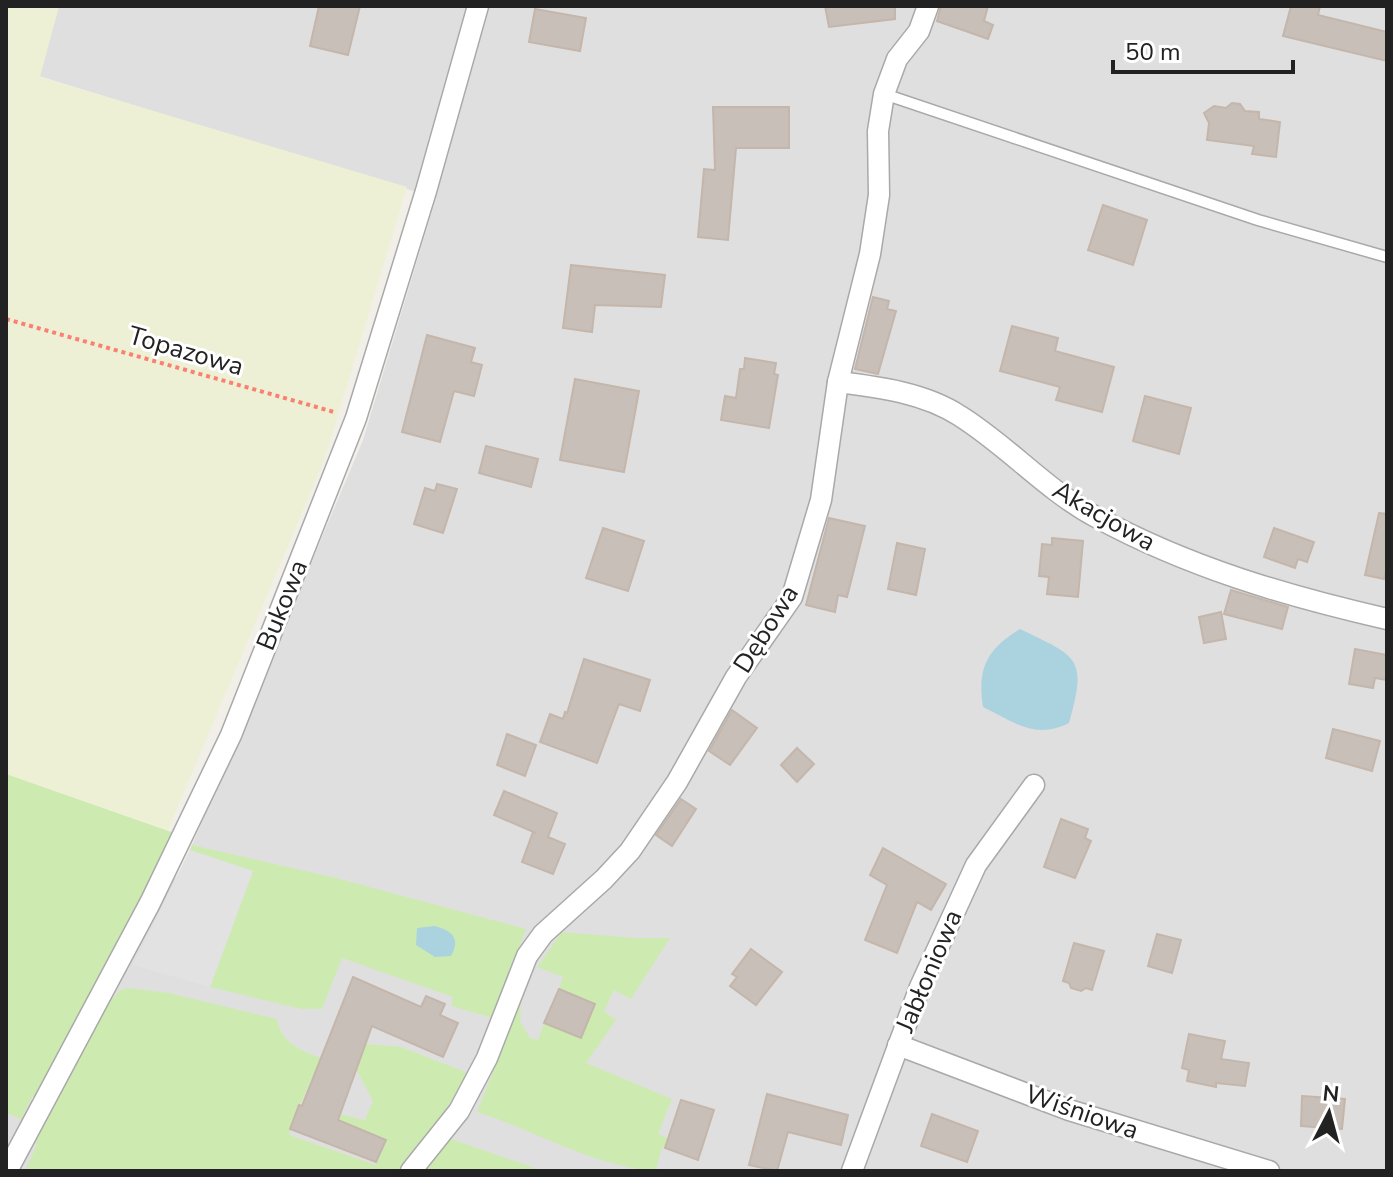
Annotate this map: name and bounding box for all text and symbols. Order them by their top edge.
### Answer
scale bar [1113,24,1293,74]
text: 50 m [1125,36,1181,68]
street label: Topazowa [124,318,248,384]
street label: Akacjowa [1046,472,1162,560]
street label: Bukowa [248,555,316,655]
street label: Dębowa [725,578,807,680]
street label: Jabłoniowa [887,904,970,1039]
north arrow [1289,1073,1369,1153]
street label: Wiśniowa [1021,1076,1143,1148]
text: N [1321,1078,1341,1110]

